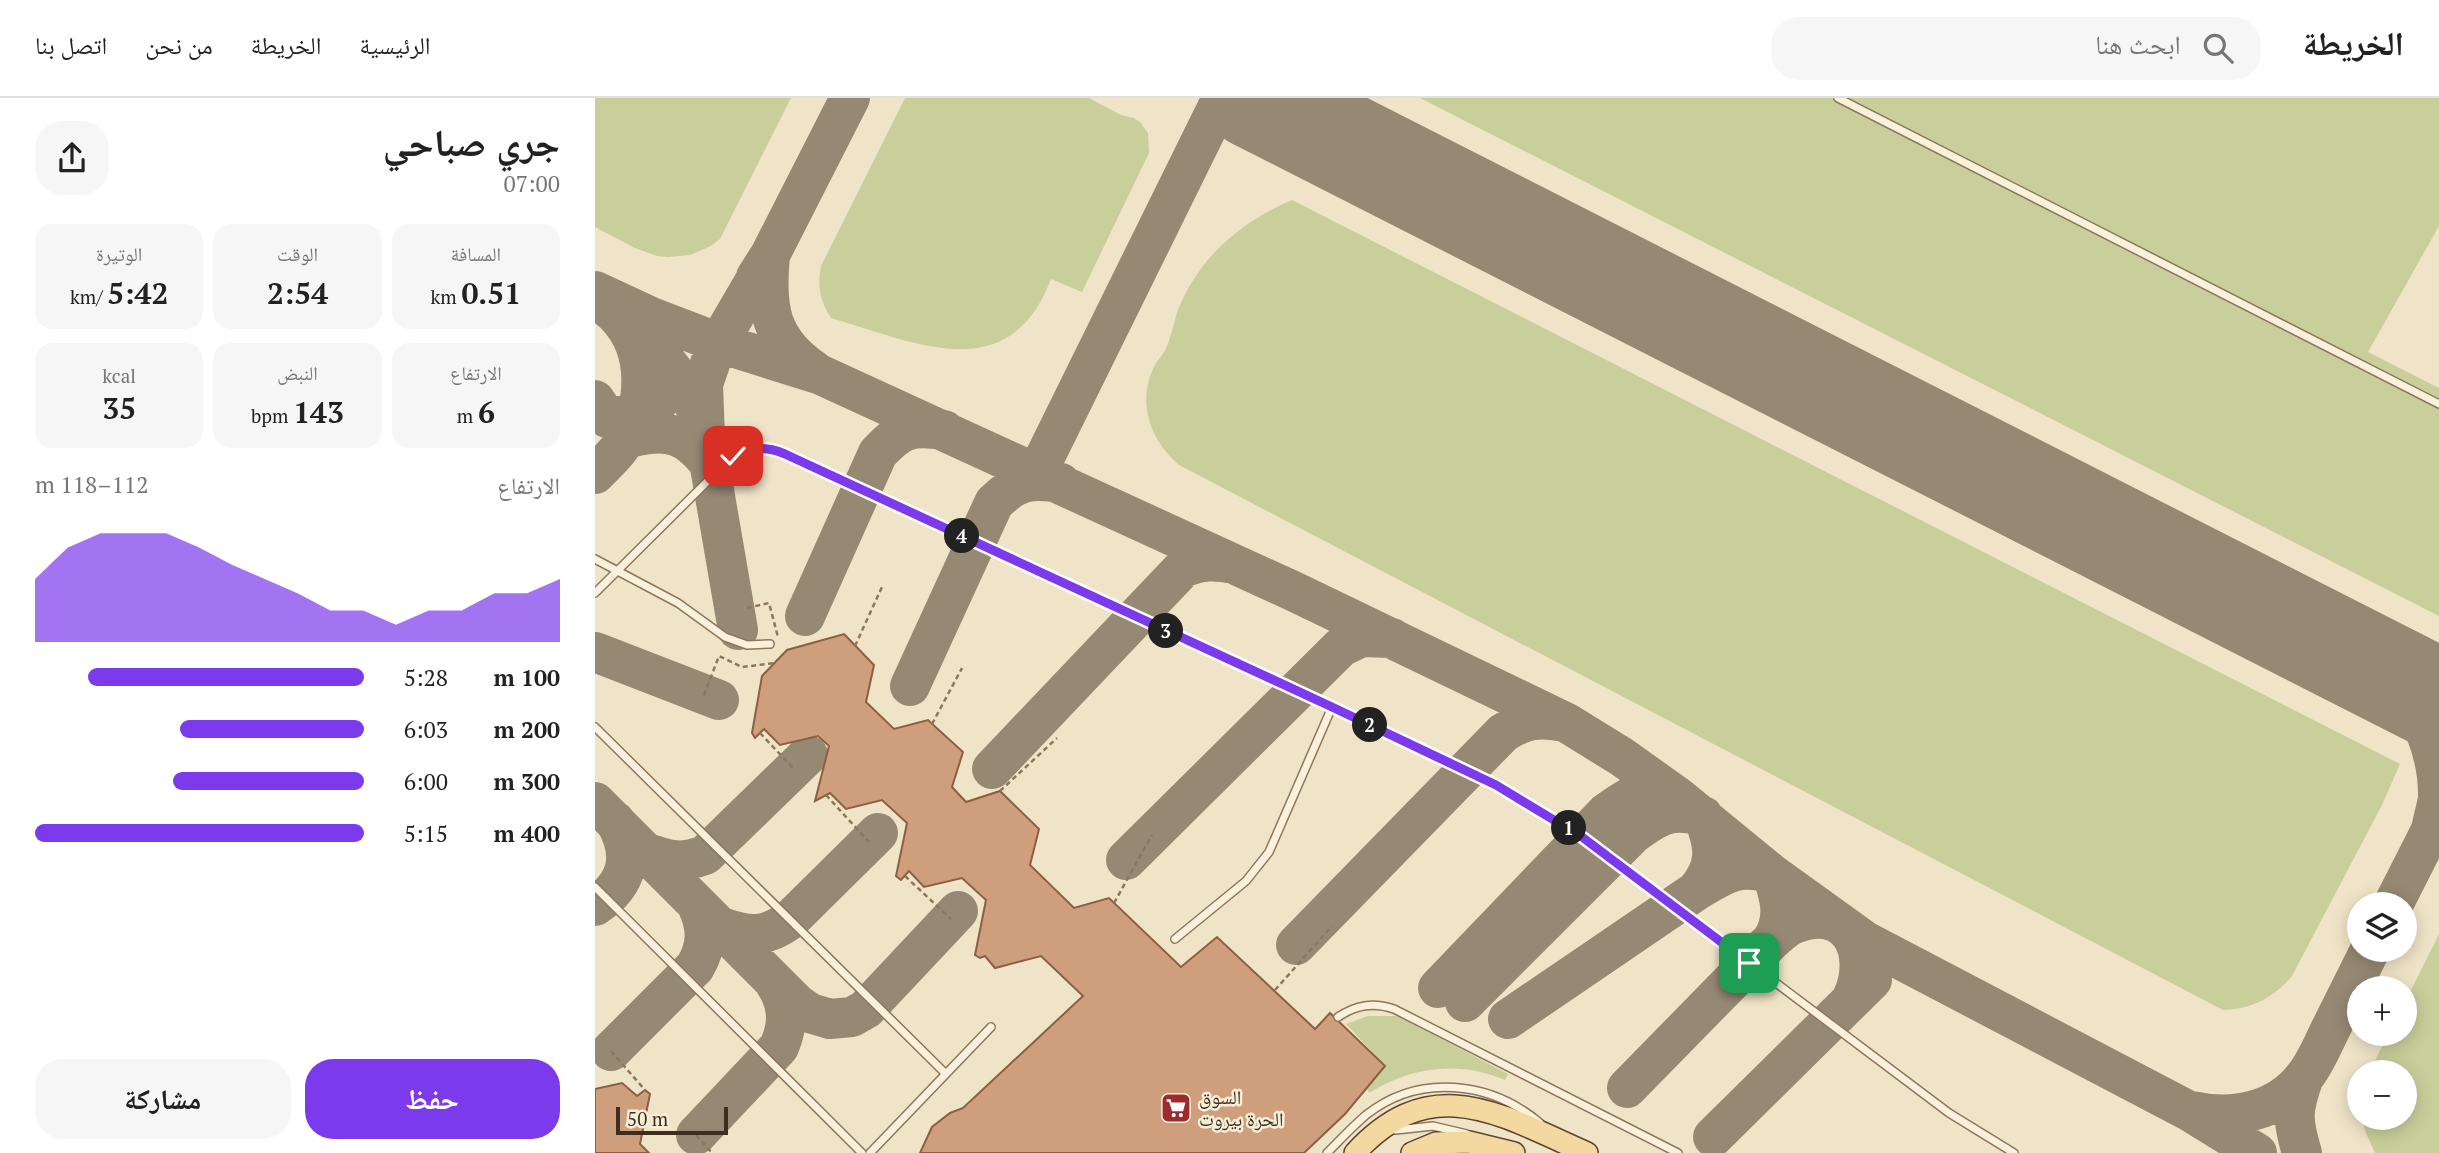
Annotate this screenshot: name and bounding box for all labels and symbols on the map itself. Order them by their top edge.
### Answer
pin [703,426,763,486]
pin: 4 [945,518,979,554]
pin: 3 [1149,614,1183,648]
pin: 2 [1353,708,1387,742]
pin: 1 [1551,810,1587,846]
pin [1719,933,1779,993]
place label: السوق الحرة بيروت [1199,1084,1284,1131]
supermarket icon: السوق الحرة بيروت [1159,1091,1193,1125]
scale bar [616,1104,728,1136]

